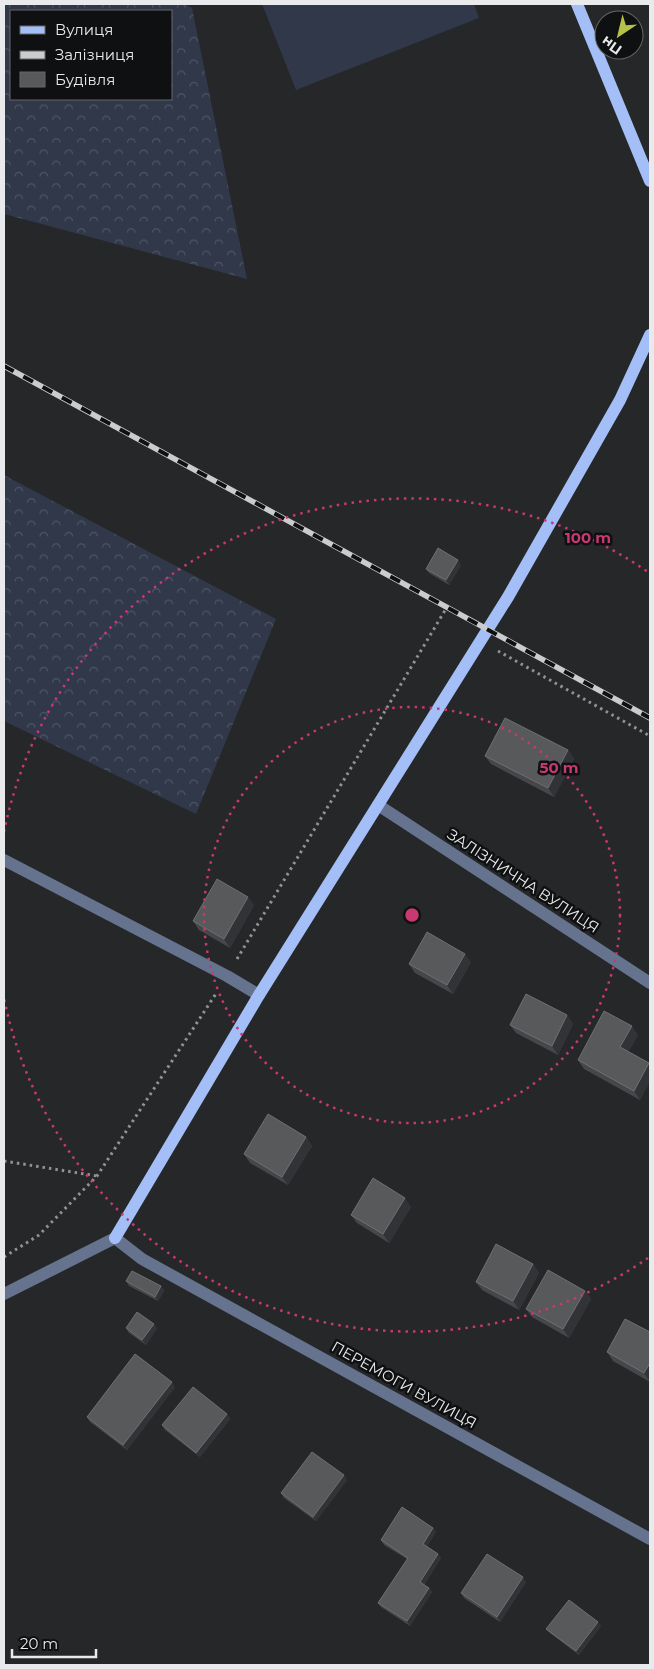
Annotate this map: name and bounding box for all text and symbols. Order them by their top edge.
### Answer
legend [10,10,172,100]
north arrow [594,10,644,60]
text: Вулиця [55,20,113,39]
text: Пн [598,32,625,59]
text: Залізниця [55,45,134,64]
text: Будівля [55,70,115,89]
text: 100 m [565,528,611,547]
text: 50 m [539,758,579,777]
street label: ЗАЛІЗНИЧНА ВУЛИЦЯ [444,824,603,937]
centre of rings [403,906,421,924]
street label: ПЕРЕМОГИ ВУЛИЦЯ [328,1337,480,1432]
scale bar [12,1626,96,1658]
text: 20 m [20,1634,58,1653]

